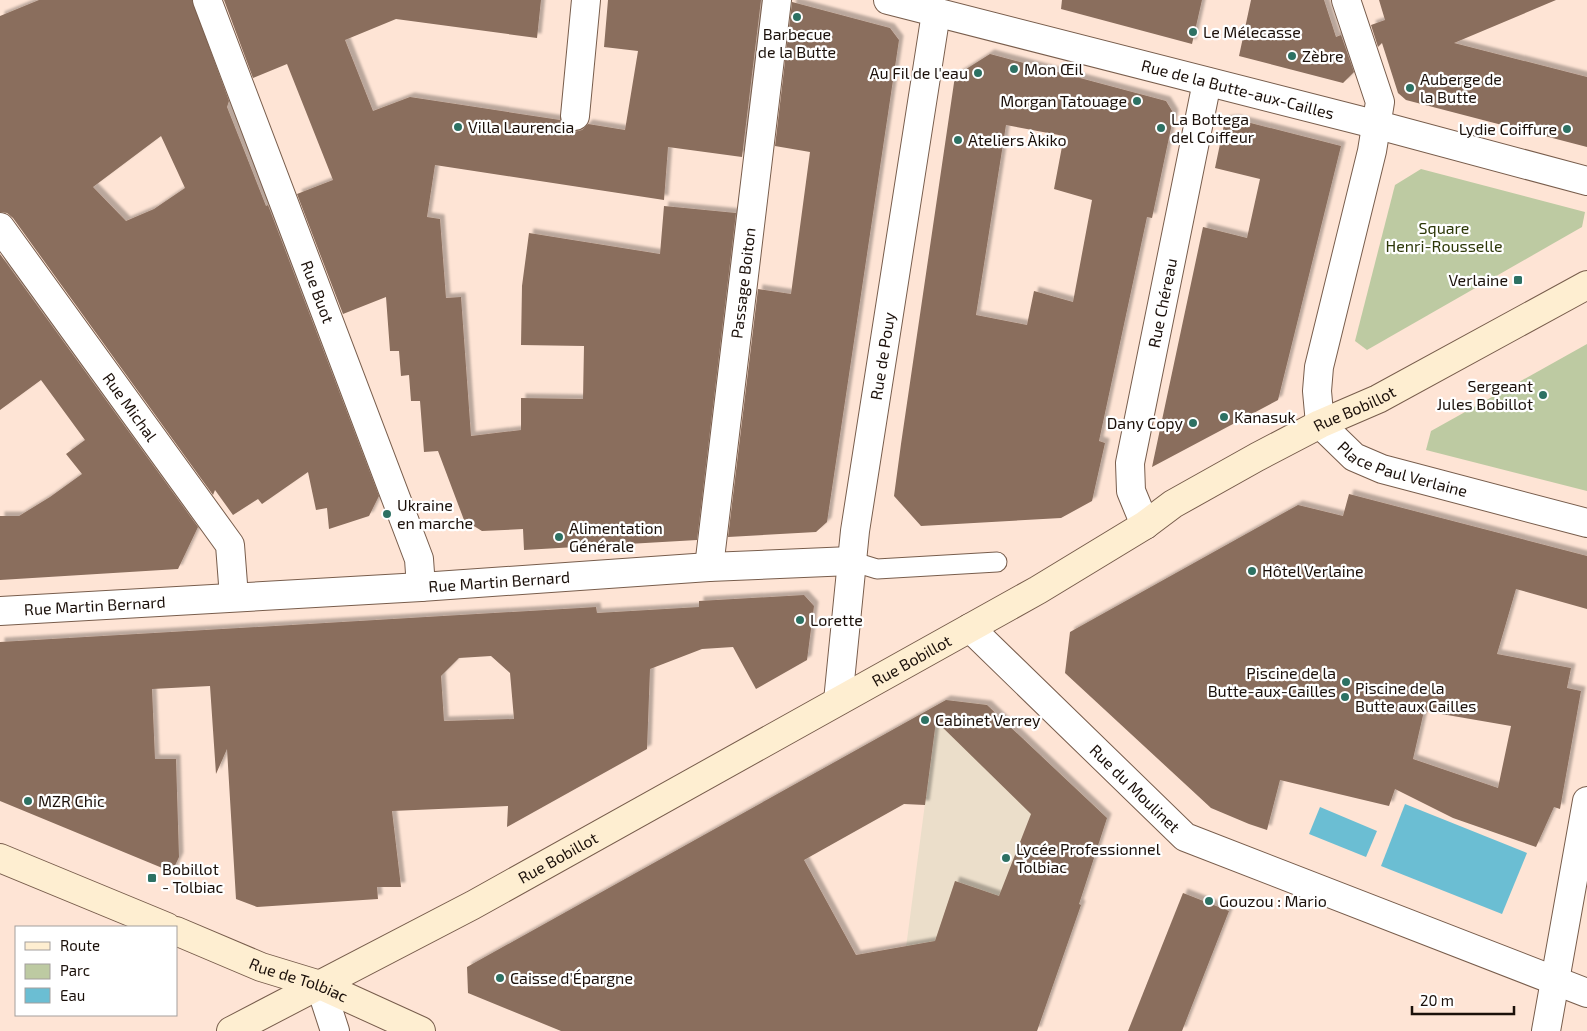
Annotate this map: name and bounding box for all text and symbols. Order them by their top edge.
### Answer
marker: Barbecue de la Butte [791,11,803,23]
place label: Le Mélecasse [1203,22,1301,41]
place label: Barbecue de la Butte [758,24,836,61]
marker: Le Mélecasse [1187,26,1199,38]
place label: Zèbre [1302,46,1344,65]
marker: Zèbre [1286,50,1298,62]
street label: Rue de la Butte-aux-Cailles [1140,55,1336,122]
place label: Mon Œil [1024,59,1084,78]
place label: Au Fil de l'eau [870,63,968,82]
marker: Mon Œil [1008,63,1020,75]
marker: Au Fil de l'eau [972,67,984,79]
place label: Auberge de la Butte [1420,69,1502,106]
marker: Auberge de la Butte [1404,82,1416,94]
place label: Morgan Tatouage [1000,91,1127,110]
marker: Morgan Tatouage [1131,95,1143,107]
place label: La Bottega del Coiffeur [1171,109,1255,146]
place label: Villa Laurencia [468,117,574,136]
place label: Lydie Coiffure [1459,119,1557,138]
marker: Villa Laurencia [452,121,464,133]
marker: La Bottega del Coiffeur [1155,122,1167,134]
marker: Lydie Coiffure [1561,123,1573,135]
place label: Ateliers Àkiko [968,130,1067,149]
marker: Ateliers Àkiko [952,134,964,146]
park label: Square Henri-Rousselle [1385,218,1503,255]
street label: Passage Boiton [726,226,759,340]
street label: Rue Chéreau [1144,256,1180,349]
street label: Rue Buot [298,258,339,326]
place label: Verlaine [1448,270,1508,289]
marker: Verlaine [1512,274,1524,286]
street label: Rue de Pouy [866,310,898,401]
street label: Rue Michal [99,369,162,445]
place label: Sergeant Jules Bobillot [1437,376,1533,413]
street label: Rue Bobillot [1310,381,1399,435]
marker: Sergeant Jules Bobillot [1537,389,1549,401]
place label: Kanasuk [1234,407,1296,426]
marker: Kanasuk [1218,411,1230,423]
place label: Dany Copy [1107,413,1184,432]
marker: Dany Copy [1187,417,1199,429]
street label: Place Paul Verlaine [1334,437,1470,500]
place label: Ukraine en marche [397,495,473,532]
marker: Ukraine en marche [381,508,393,520]
place label: Alimentation Générale [569,518,663,555]
marker: Alimentation Générale [553,531,565,543]
place label: Hôtel Verlaine [1262,561,1364,580]
marker: Hôtel Verlaine [1246,565,1258,577]
street label: Rue Martin Bernard [428,567,571,595]
street label: Rue Martin Bernard [23,592,166,619]
place label: Lorette [810,610,863,629]
marker: Lorette [794,614,806,626]
street label: Rue Bobillot [868,630,954,690]
place label: Piscine de la Butte-aux-Cailles [1208,663,1336,700]
marker: Piscine de la Butte-aux-Cailles [1340,676,1352,688]
place label: Piscine de la Butte aux Cailles [1355,678,1476,715]
marker: Piscine de la Butte aux Cailles [1339,691,1351,703]
place label: Cabinet Verrey [935,710,1041,729]
marker: Cabinet Verrey [919,714,931,726]
street label: Rue du Moulinet [1086,740,1184,836]
place label: MZR Chic [38,791,105,810]
marker: MZR Chic [22,795,34,807]
street label: Rue Bobillot [515,828,601,887]
place label: Lycée Professionnel Tolbiac [1016,839,1161,876]
marker: Lycée Professionnel Tolbiac [1000,852,1012,864]
place label: Bobillot - Tolbiac [162,859,224,896]
marker: Bobillot - Tolbiac [146,872,158,884]
place label: Gouzou : Mario [1219,891,1327,910]
marker: Gouzou : Mario [1203,895,1215,907]
legend [15,926,178,1016]
text: Route [60,936,100,954]
street label: Rue de Tolbiac [247,953,351,1006]
text: Parc [60,961,90,979]
place label: Caisse d'Épargne [510,968,633,987]
marker: Caisse d'Épargne [494,972,506,984]
scale bar [1412,984,1514,1016]
text: Eau [60,986,85,1004]
text: 20 m [1420,991,1454,1009]

